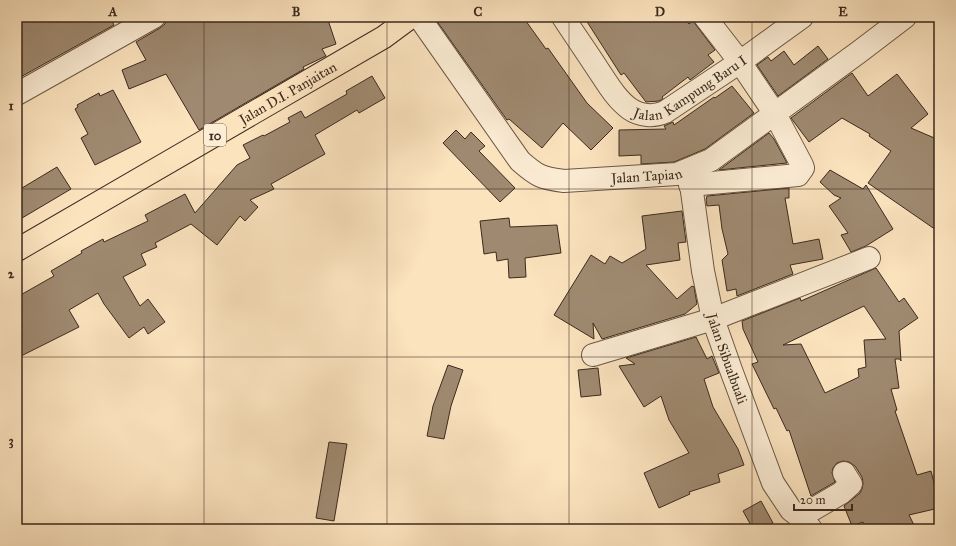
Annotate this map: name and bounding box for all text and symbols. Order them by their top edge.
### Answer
text: A [108,4,118,20]
text: B [292,4,301,20]
text: C [474,4,483,20]
text: D [655,4,665,20]
text: E [838,4,848,20]
street label: Jalan Kampung Baru I [629,52,750,124]
street label: Jalan D.I. Panjaitan [234,58,340,130]
text: 1 [8,98,14,114]
road number: 10 [204,124,226,146]
street label: Jalan Tapian [609,165,685,188]
text: 2 [8,266,15,282]
street label: Jalan Sibualbuali [702,310,751,407]
text: 3 [8,433,14,449]
scale bar [794,486,852,512]
text: 20 m [800,493,826,507]

